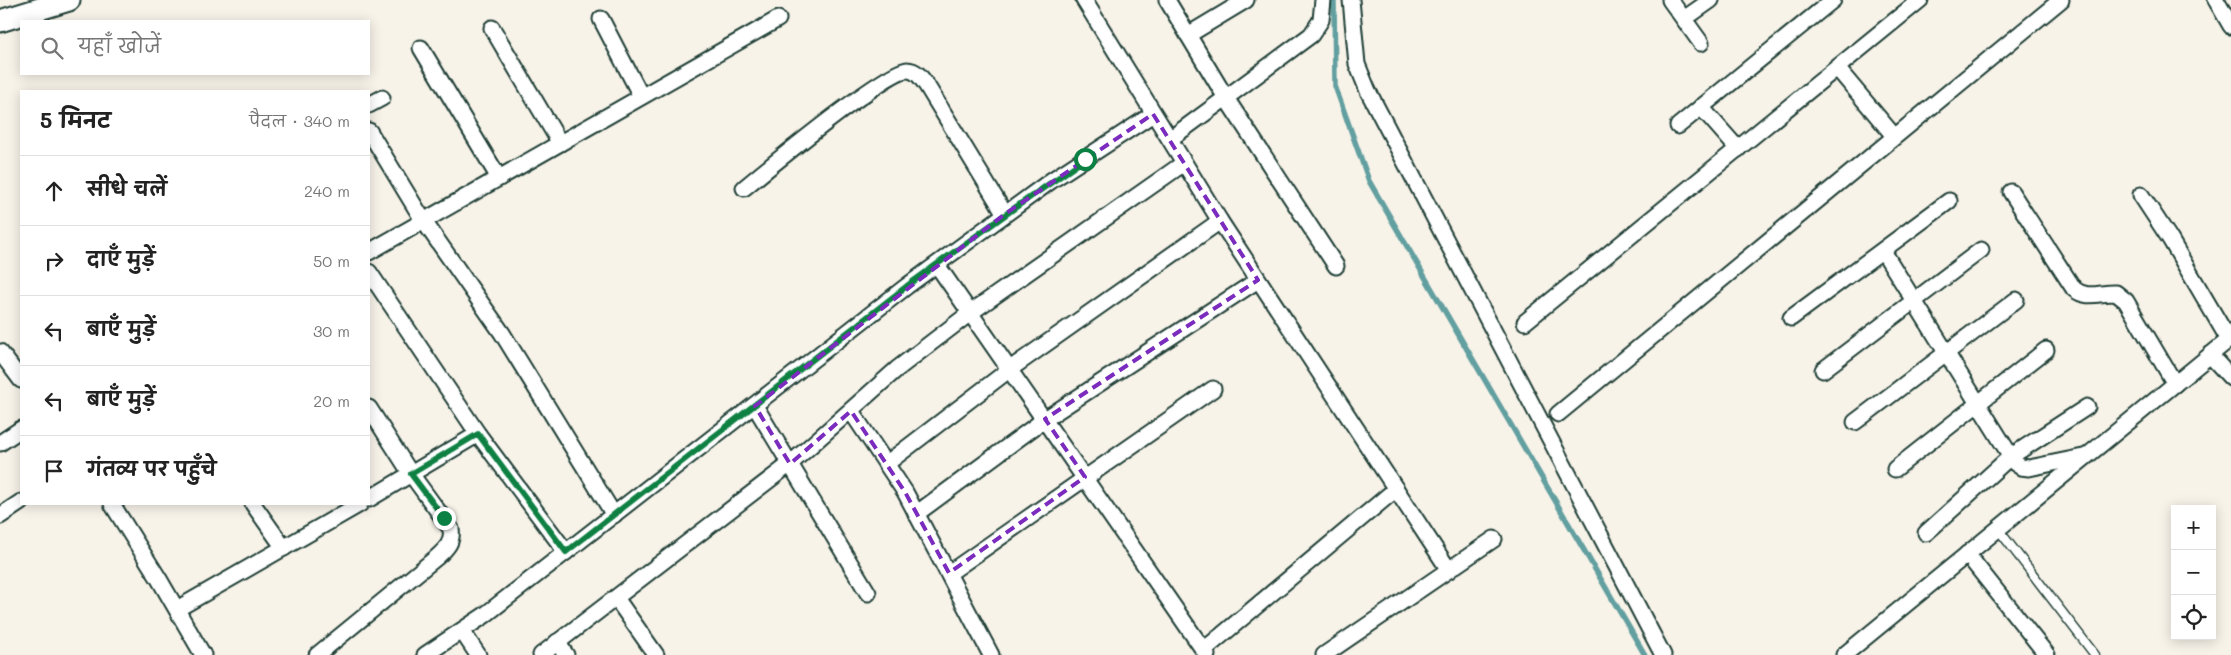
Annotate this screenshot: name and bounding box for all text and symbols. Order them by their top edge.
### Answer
search box [20,20,370,75]
text: यहाँ खोजें [78,33,161,58]
icon: search [38,34,66,62]
text: 5 मिनट [40,106,111,133]
text: पैदल · 340 m [249,110,350,131]
route start [1074,148,1097,171]
text: सीधे चलें [87,176,167,201]
icon: ahead [40,177,68,205]
text: 240 m [304,180,350,201]
text: दाएँ मुड़ें [87,246,155,271]
icon: right [40,247,68,275]
text: 50 m [313,250,350,271]
text: बाएँ मुड़ें [87,316,156,341]
icon: left [40,317,68,345]
text: 30 m [313,320,350,341]
text: बाएँ मुड़ें [87,386,156,411]
icon: left [40,387,68,415]
text: 20 m [313,390,350,411]
text: गंतव्य पर पहुँचे [87,456,216,481]
icon: arrive [40,457,68,485]
map controls [2171,505,2216,640]
button: + [2171,505,2216,550]
route end [433,507,456,530]
button: − [2171,550,2216,595]
button: locate [2171,595,2216,640]

